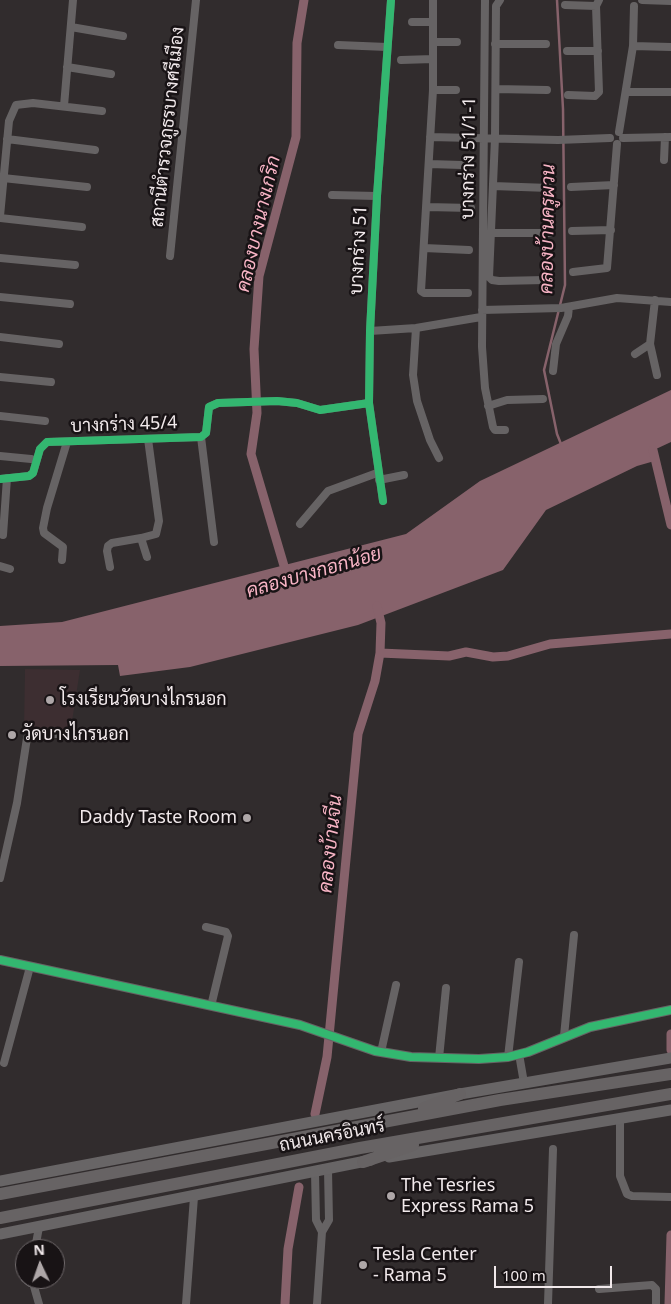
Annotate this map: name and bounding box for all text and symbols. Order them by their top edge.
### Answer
street label: สถานีตำรวจภูธรบางศรีเมือง [147,26,189,228]
street label: บางกร่าง 51/1-1 [457,96,481,220]
water label: คลองบางนางเกริก [232,154,286,294]
water label: คลองบ้านครูผวน [535,164,561,294]
street label: บางกร่าง 51 [346,205,372,295]
street label: บางกร่าง 45/4 [70,412,178,438]
water label: คลองบางกอกน้อย [244,543,384,603]
place label: โรงเรียนวัดบางไกรนอก [60,689,227,711]
marker: โรงเรียนวัดบางไกรนอก [44,694,56,706]
place label: วัดบางไกรนอก [22,724,129,746]
marker: วัดบางไกรนอก [6,729,18,741]
water label: คลองบ้านจีน [315,794,347,894]
place label: Daddy Taste Room [79,807,237,829]
marker: Daddy Taste Room [241,812,253,824]
street label: ถนนนครอินทร์ [277,1115,387,1157]
place label: The Tesries Express Rama 5 [401,1175,534,1218]
marker: The Tesries Express Rama 5 [385,1190,397,1202]
north arrow [15,1239,65,1289]
text: N [33,1240,45,1259]
place label: Tesla Center - Rama 5 [373,1244,477,1286]
scale bar [496,1256,614,1288]
marker: Tesla Center - Rama 5 [357,1259,369,1271]
text: 100 m [502,1265,546,1285]

